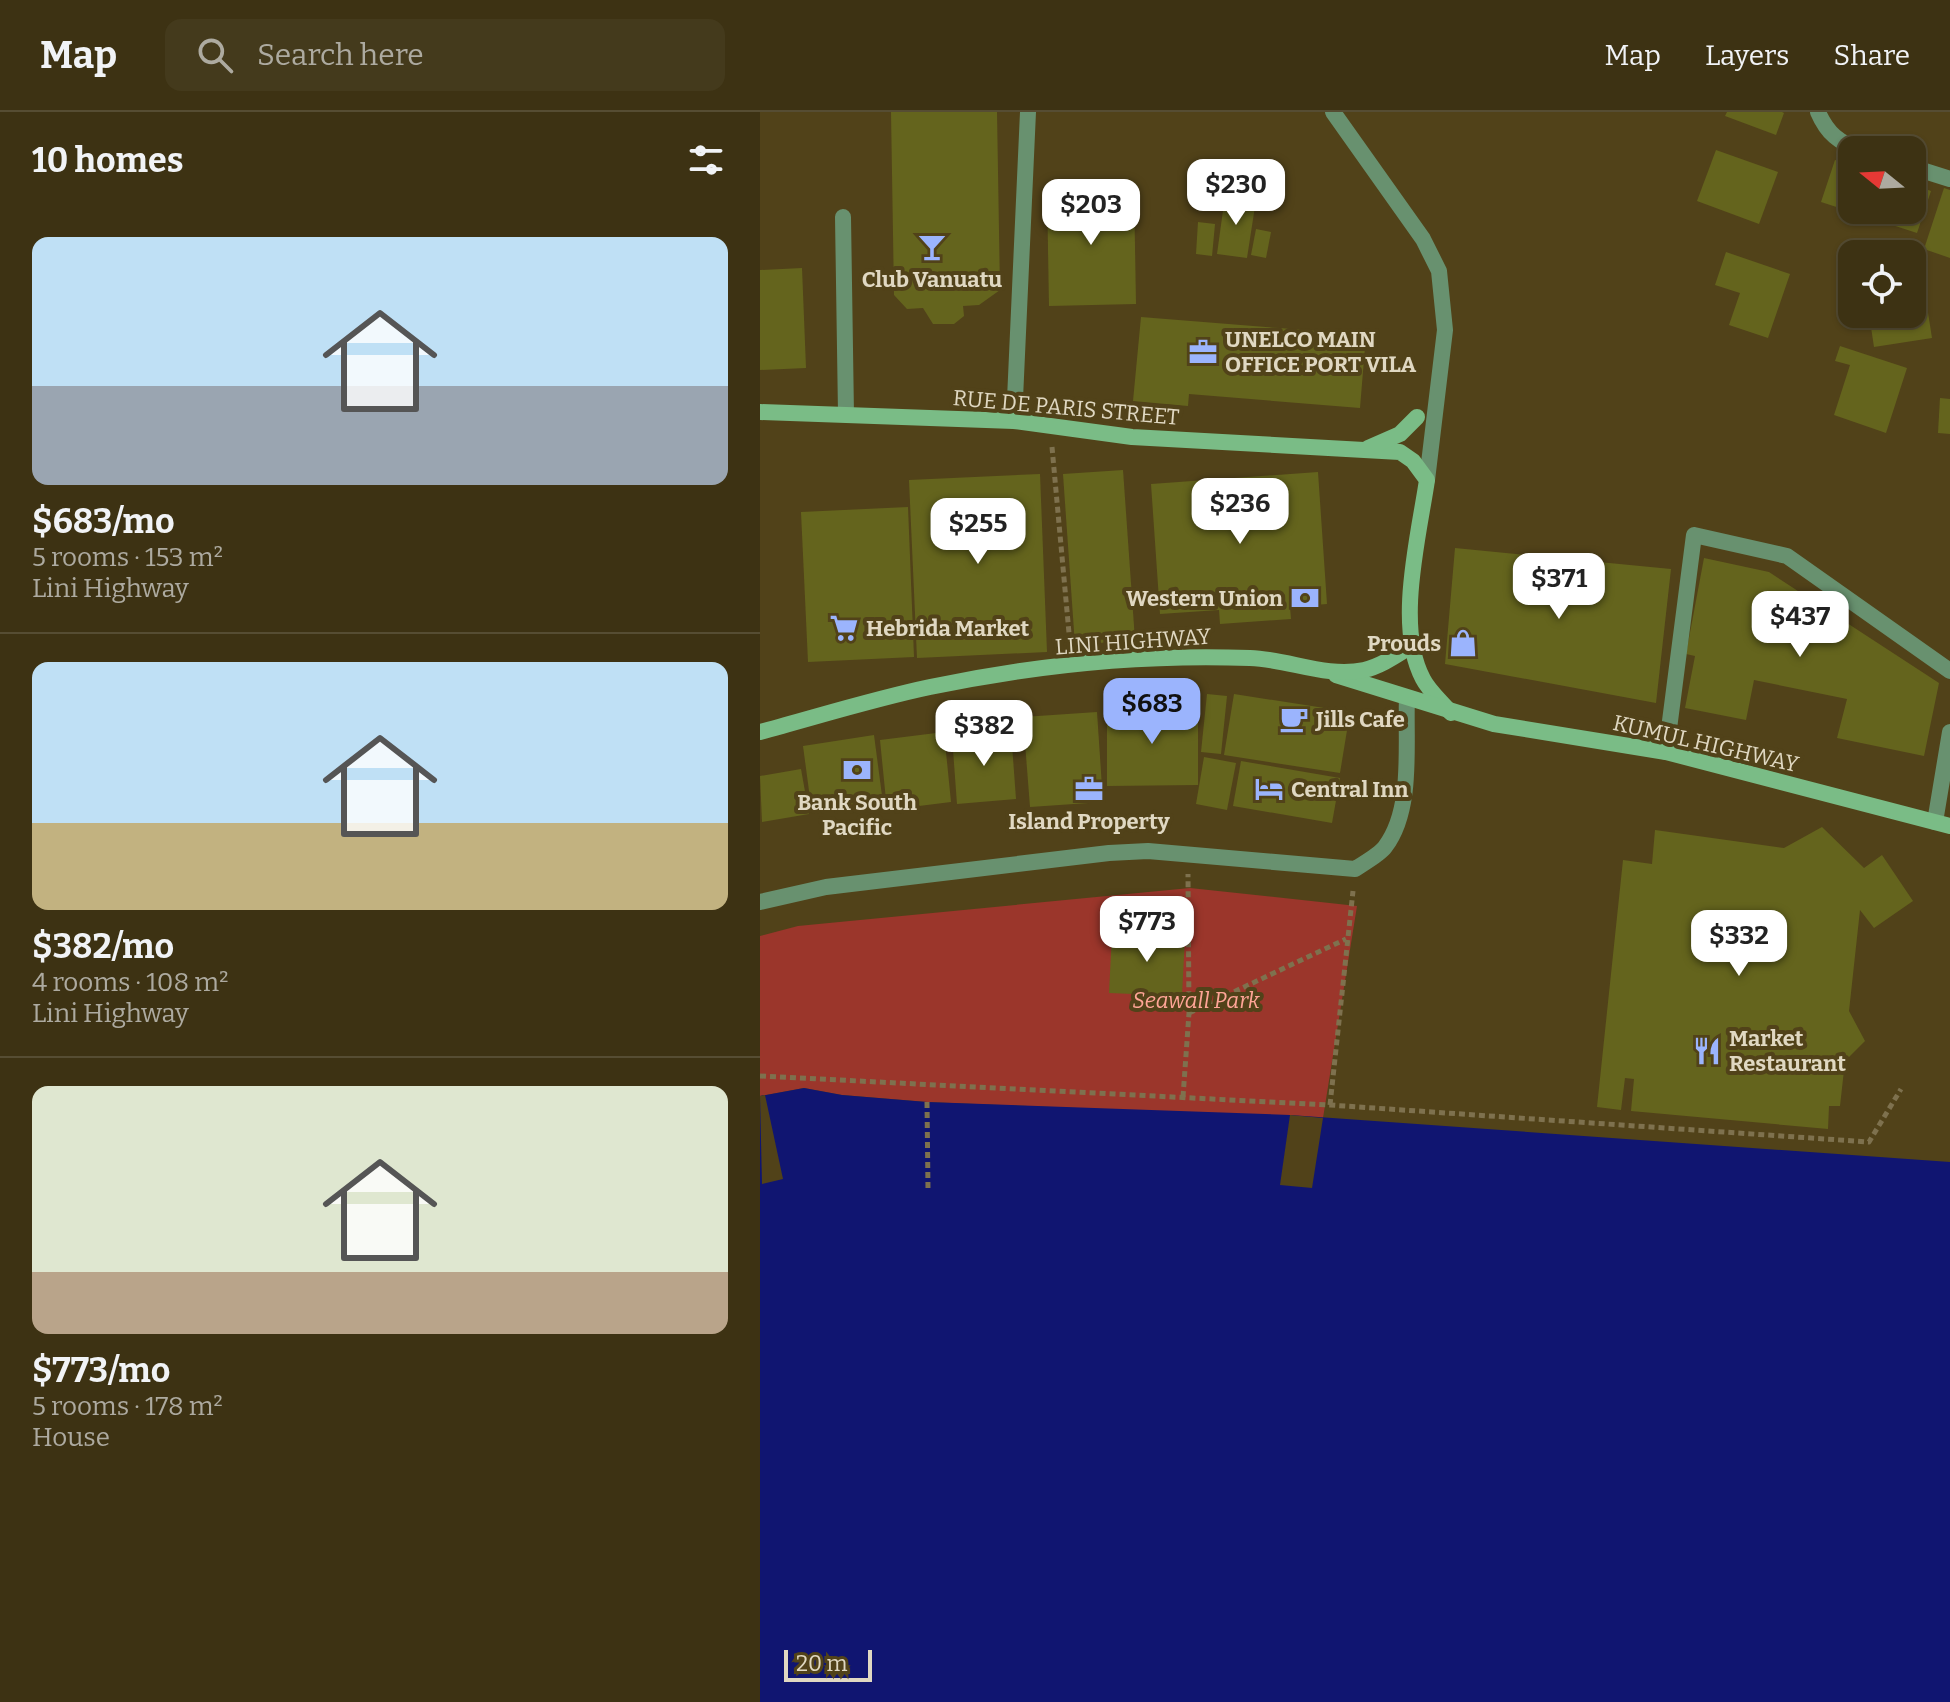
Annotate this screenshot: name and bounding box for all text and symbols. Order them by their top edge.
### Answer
search box [165,19,725,91]
text: Map [40,32,117,78]
icon: search [193,33,237,77]
text: Search here [257,37,424,73]
text: Map [1604,39,1661,72]
text: Layers [1705,39,1789,72]
text: Share [1833,39,1910,72]
north arrow [1838,136,1926,224]
map controls [1838,136,1926,328]
icon: filters [684,138,728,182]
text: 10 homes [32,140,183,181]
pin: $230 [1189,159,1283,227]
text: $230 [1205,169,1267,200]
pin: $203 [1044,179,1138,247]
text: $203 [1060,189,1122,220]
bar icon: Club Vanuatu [917,232,947,262]
button: locate [1838,240,1926,328]
place label: Club Vanuatu [862,266,1002,293]
icon: home [308,289,452,433]
place label: UNELCO MAIN OFFICE PORT VILA [1225,326,1417,378]
office icon: UNELCO MAIN OFFICE PORT VILA [1188,337,1218,367]
street label: RUE DE PARIS STREET [952,384,1180,431]
pin: $236 [1193,478,1287,546]
text: $236 [1210,488,1270,519]
pin: $255 [931,498,1025,566]
text: $683/mo [32,501,175,542]
text: $255 [949,508,1007,539]
text: 5 rooms · 153 m² [32,542,223,573]
pin: $371 [1512,553,1606,621]
text: $371 [1531,563,1587,594]
text: Lini Highway [32,573,189,604]
bank icon: Western Union [1290,583,1320,613]
place label: Western Union [1126,585,1283,612]
pin: $437 [1753,591,1847,659]
text: $437 [1770,601,1830,632]
supermarket icon: Hebrida Market [829,613,859,643]
place label: Hebrida Market [866,615,1030,642]
street label: LINI HIGHWAY [1054,623,1213,660]
shop icon: Prouds [1448,628,1478,658]
place label: Prouds [1367,630,1441,657]
pin: $683 [1105,678,1199,746]
text: $683 [1121,688,1183,719]
pin: $382 [937,700,1031,768]
cafe icon: Jills Cafe [1279,704,1309,734]
place label: Jills Cafe [1315,706,1405,733]
street label: KUMUL HIGHWAY [1610,709,1802,778]
text: $382 [954,710,1014,741]
icon: home [308,714,452,858]
bank icon: Bank South Pacific [842,755,872,785]
office icon: Island Property [1074,774,1104,804]
hotel icon: Central Inn [1254,774,1284,804]
place label: Central Inn [1291,776,1409,803]
place label: Bank South Pacific [797,789,917,841]
place label: Island Property [1008,808,1171,835]
pin: $773 [1100,896,1194,964]
text: $773 [1118,906,1176,937]
pin: $332 [1692,910,1786,978]
text: $332 [1709,920,1769,951]
text: $382/mo [32,926,174,967]
text: 4 rooms · 108 m² [32,967,228,998]
park label: Seawall Park [1132,987,1261,1014]
text: Lini Highway [32,998,189,1029]
place label: Market Restaurant [1729,1025,1846,1077]
restaurant icon: Market Restaurant [1692,1036,1722,1066]
icon: home [308,1138,452,1282]
text: $773/mo [32,1350,170,1391]
text: 5 rooms · 178 m² [32,1391,223,1422]
text: House [32,1422,110,1453]
scale bar [784,1646,872,1682]
text: 20 m [796,1650,847,1677]

